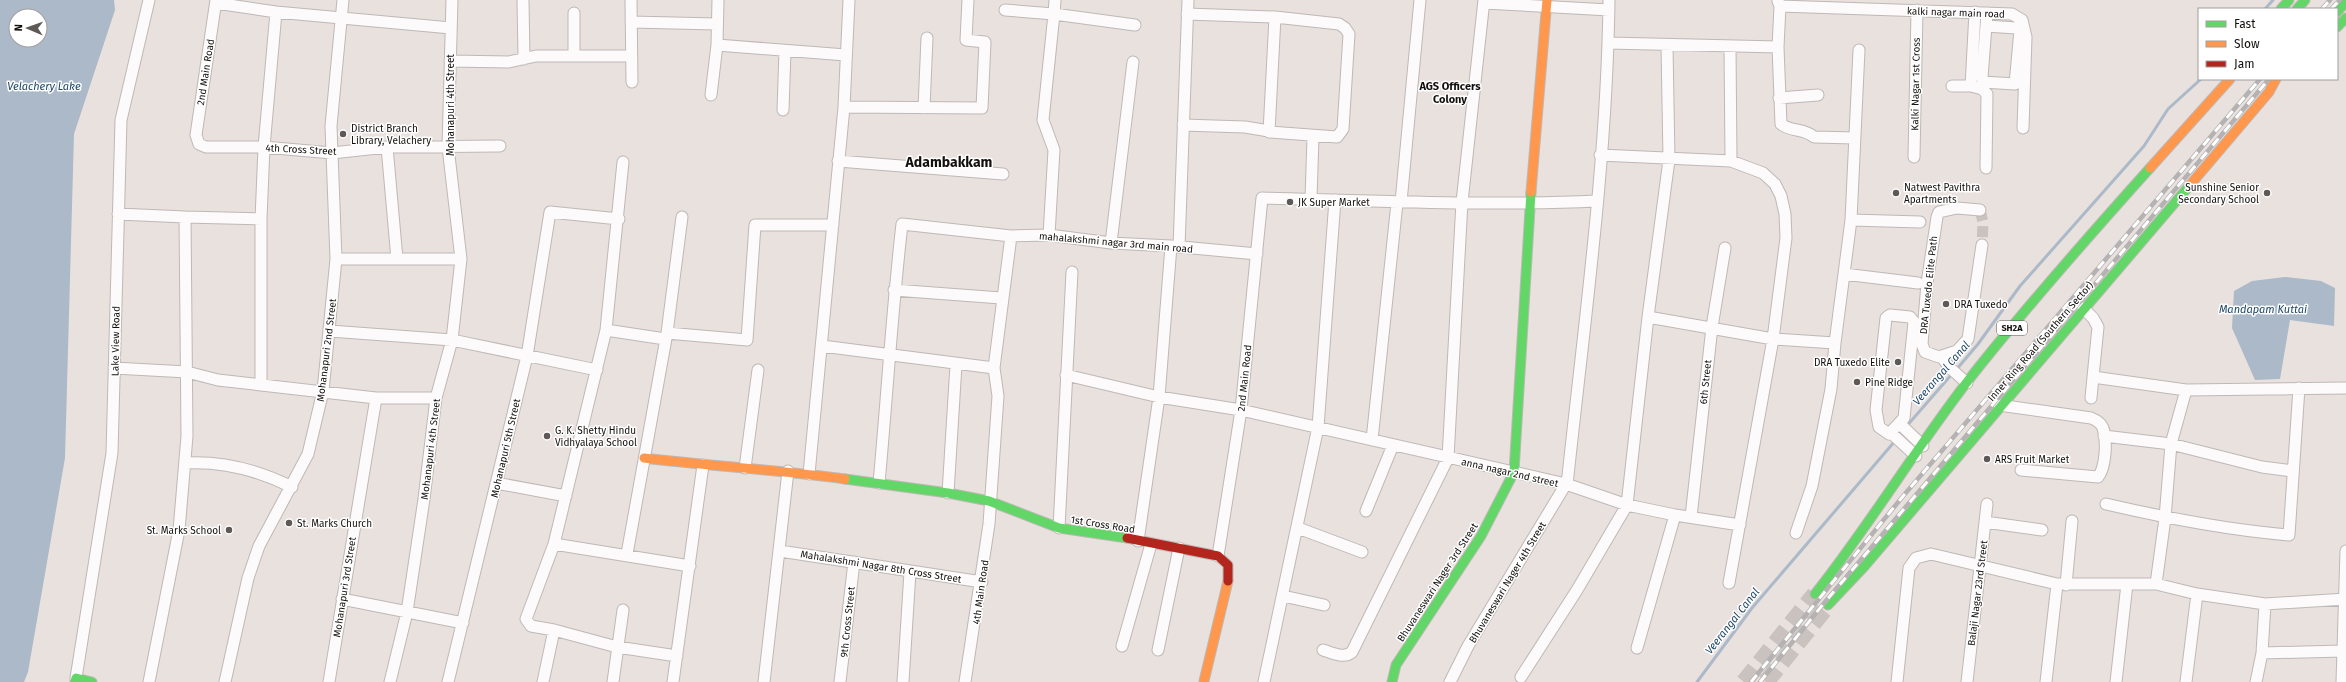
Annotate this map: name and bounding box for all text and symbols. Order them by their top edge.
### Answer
street label: kalki nagar main road [1907,5,2005,21]
north arrow [8,8,48,48]
legend [2198,8,2338,80]
text: Fast [2234,17,2256,31]
text: N [12,24,25,32]
street label: Kalki Nagar 1st Cross [1909,37,1923,131]
text: Slow [2234,37,2260,51]
street label: 2nd Main Road [195,38,217,106]
street label: Mohanapuri 4th Street [445,54,457,156]
text: Jam [2234,57,2254,71]
water label: Velachery Lake [7,80,81,93]
district label: AGS Officers Colony [1418,80,1481,106]
place label: District Branch Library, Velachery [351,123,431,147]
marker: District Branch Library, Velachery [338,129,348,139]
street label: 4th Cross Street [265,142,337,158]
district label: Adambakkam [905,154,993,171]
place label: Natwest Pavithra Apartments [1904,182,1980,206]
place label: Sunshine Senior Secondary School [2178,182,2259,206]
marker: Natwest Pavithra Apartments [1891,188,1901,198]
marker: Sunshine Senior Secondary School [2262,188,2272,198]
marker: JK Super Market [1285,197,1295,207]
place label: JK Super Market [1298,197,1370,209]
street label: mahalakshmi nagar 3rd main road [1038,230,1193,256]
street label: DRA Tuxedo Elite Path [1918,235,1940,335]
street label: Inner Ring Road (Southern Sector) [1985,279,2096,404]
street label: Mohanapuri 2nd Street [315,297,339,402]
marker: DRA Tuxedo [1941,299,1951,309]
place label: DRA Tuxedo [1954,299,2008,311]
water label: Mandapam Kuttai [2219,303,2307,316]
street label: Lake View Road [109,306,123,376]
road number: SH2A [1997,321,2027,335]
water label: Veerangal Canal [1910,339,1973,408]
street label: 2nd Main Road [1236,344,1254,412]
place label: DRA Tuxedo Elite [1814,357,1890,369]
marker: DRA Tuxedo Elite [1893,357,1903,367]
street label: 6th Street [1698,359,1714,405]
marker: Pine Ridge [1852,377,1862,387]
place label: Pine Ridge [1865,377,1913,389]
street label: Mohanapuri 4th Street [419,397,443,500]
street label: Mohanapuri 5th Street [489,397,523,499]
place label: G. K. Shetty Hindu Vidhyalaya School [555,425,637,449]
marker: G. K. Shetty Hindu Vidhyalaya School [542,431,552,441]
marker: ARS Fruit Market [1982,454,1992,464]
place label: ARS Fruit Market [1995,454,2070,466]
street label: anna nagar 2nd street [1460,456,1560,490]
street label: 1st Cross Road [1070,514,1136,536]
marker: St. Marks Church [284,518,294,528]
place label: St. Marks Church [297,518,372,530]
street label: Bhuvaneswari Nager 4th Street [1467,519,1549,645]
street label: Bhuvaneswari Nager 3rd Street [1395,521,1481,644]
place label: St. Marks School [147,525,221,537]
marker: St. Marks School [224,525,234,535]
street label: Mohanapuri 3rd Street [331,536,359,638]
street label: Balaji Nagar 23rd Street [1966,539,1990,647]
street label: Mahalakshmi Nagar 8th Cross Street [799,548,963,586]
street label: 4th Main Road [971,559,991,625]
street label: 9th Cross Street [838,586,858,658]
water label: Veerangal Canal [1703,586,1762,657]

